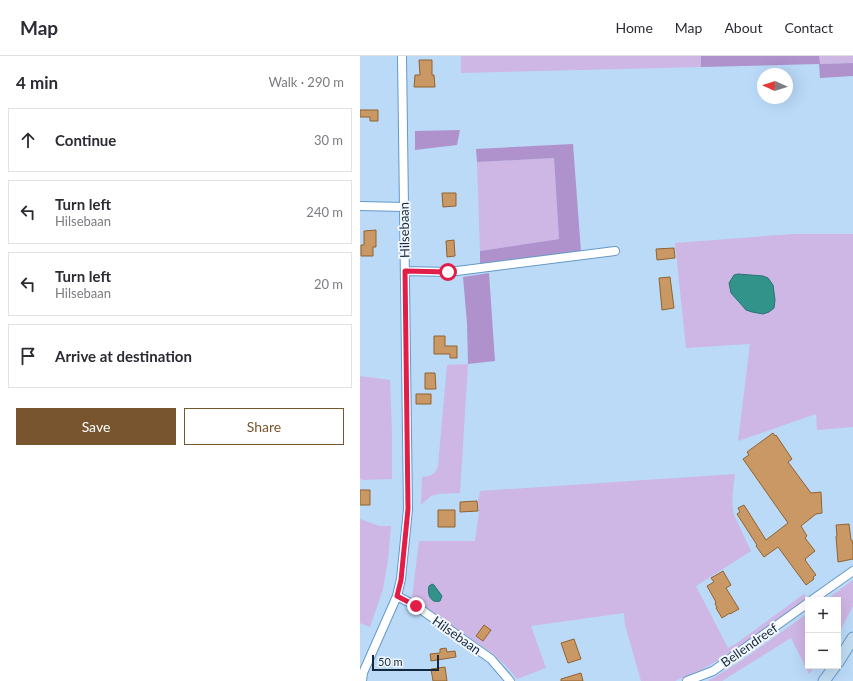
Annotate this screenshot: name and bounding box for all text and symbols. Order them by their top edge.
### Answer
text: Map [20,16,58,39]
text: Home [615,19,653,36]
text: Map [675,19,702,36]
text: About [724,19,762,36]
text: Contact [784,19,833,36]
north arrow [757,68,793,104]
text: 4 min [16,72,58,93]
text: Walk · 290 m [268,74,344,90]
icon: ahead [17,129,39,151]
text: Continue [55,131,116,149]
text: 30 m [314,132,343,148]
text: Turn left [55,195,111,213]
icon: left [17,201,39,223]
street label: Hilsebaan [396,202,412,258]
text: 240 m [306,204,343,220]
text: Hilsebaan [55,213,111,229]
route start [439,263,457,281]
text: Turn left [55,267,111,285]
icon: left [17,273,39,295]
text: 20 m [314,276,343,292]
text: Hilsebaan [55,285,111,301]
icon: arrive [17,345,39,367]
text: Arrive at destination [55,347,192,365]
button: Save [16,408,176,445]
button: Share [184,408,344,445]
route end [407,597,425,615]
map controls [805,597,841,669]
button: + [805,597,841,633]
street label: Hilsebaan [429,612,485,658]
street label: Bellendreef [718,619,781,670]
button: − [805,633,841,669]
scale bar [372,653,439,672]
text: 50 m [378,655,403,668]

